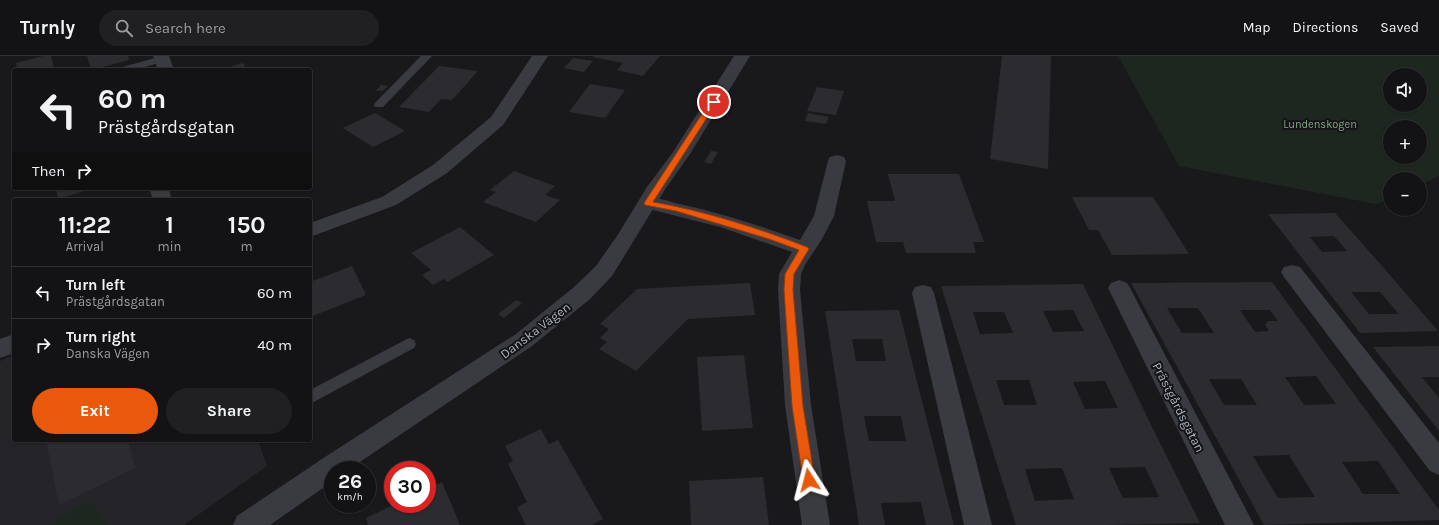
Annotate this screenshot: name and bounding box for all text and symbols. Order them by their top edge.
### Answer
search box [99,10,379,46]
text: Turnly [20,17,75,39]
icon: search [113,17,135,39]
text: Search here [145,19,226,37]
text: Map [1243,19,1271,36]
text: Directions [1293,19,1358,36]
text: Saved [1380,19,1419,36]
map controls [1383,68,1427,216]
button: sound [1383,68,1427,112]
text: 60 m [98,82,166,115]
icon: left [32,84,84,136]
pin [697,85,731,119]
icon: arrive [703,91,725,113]
text: Prästgårdsgatan [98,116,235,138]
park label: Lundenskogen [1283,118,1357,131]
button: + [1383,120,1427,164]
icon: right [73,160,95,182]
text: Then [32,162,65,180]
button: − [1383,172,1427,216]
text: 11:22 [58,211,111,239]
text: 1 [165,211,174,239]
text: 150 [228,211,266,239]
text: Arrival [66,239,104,254]
text: min [158,239,181,254]
text: m [241,239,253,254]
text: Turn left [66,276,125,294]
icon: left [32,282,54,304]
text: 60 m [257,284,292,302]
text: Prästgårdsgatan [66,294,165,309]
street label: Danska Vägen [497,299,573,362]
text: Turn right [66,328,136,346]
icon: right [32,334,54,356]
text: 40 m [257,336,292,354]
text: Danska Vägen [66,346,150,361]
street label: Prästgårdsgatan [1149,360,1208,455]
button: Exit [32,388,158,434]
button: Share [166,388,292,434]
position arrow [788,459,830,501]
speed limit sign: 30 [384,461,436,513]
text: 26 [338,470,362,493]
text: km/h [337,491,363,503]

